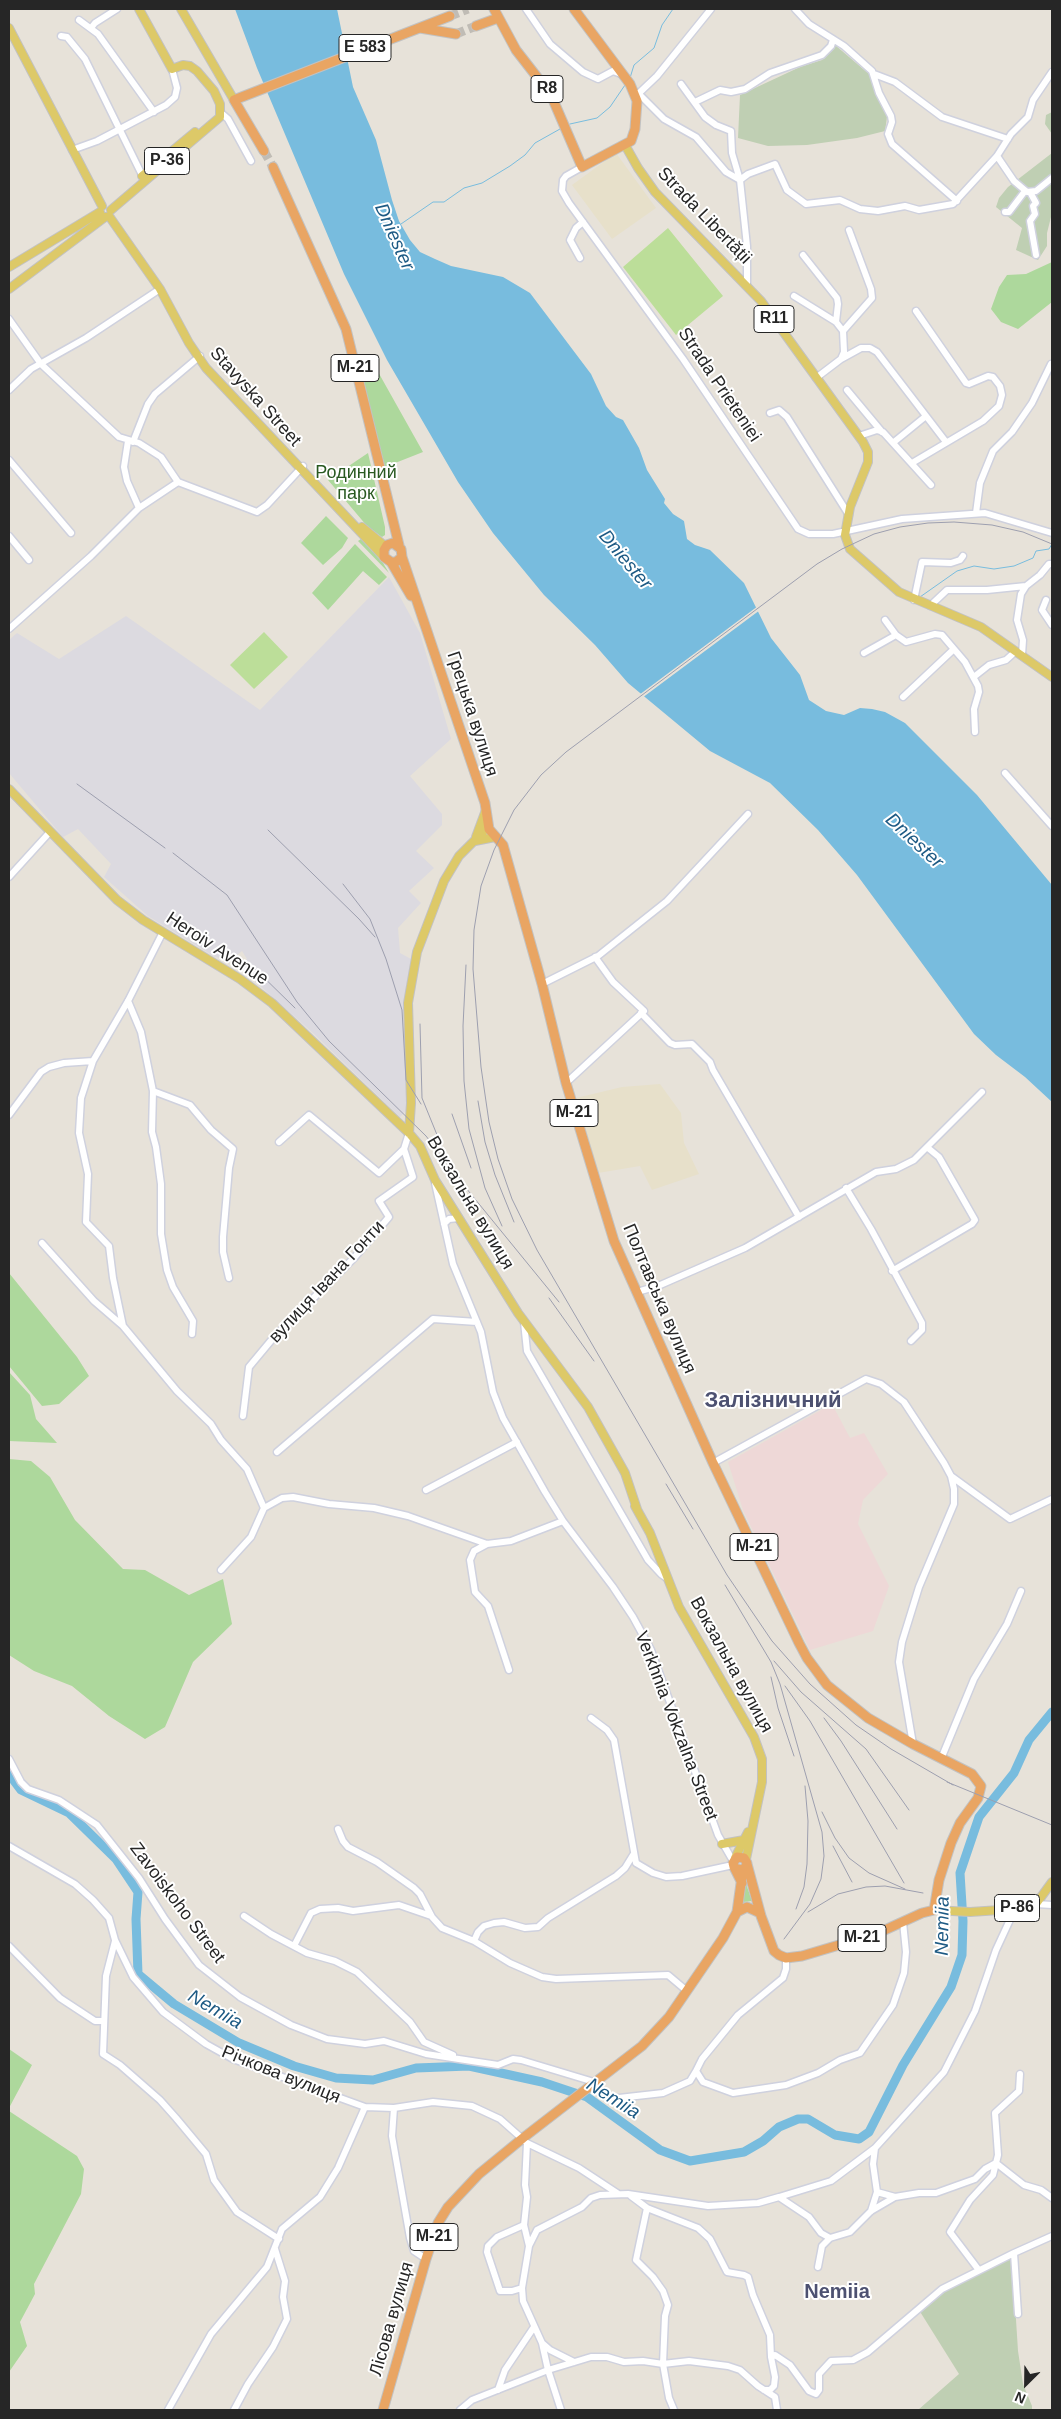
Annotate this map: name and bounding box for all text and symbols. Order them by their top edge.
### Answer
road number: E 583 [339,34,391,62]
road number: R8 [531,76,563,102]
road number: Р-36 [144,148,190,175]
street label: Strada Libertății [652,163,756,269]
water label: Dniester [369,200,419,274]
road number: R11 [754,306,794,332]
street label: Strada Prieteniei [673,324,765,446]
street label: Stavyska Street [205,343,305,451]
road number: М-21 [331,354,379,382]
park label: Родинний парк [315,462,397,504]
water label: Dniester [594,526,656,594]
street label: Грецька вулиця [442,649,502,779]
water label: Dniester [880,809,948,873]
street label: Heroiv Avenue [162,908,272,990]
road number: М-21 [550,1100,598,1126]
street label: Вокзальна вулиця [422,1132,518,1274]
street label: вулиця Івана Гонти [265,1216,389,1348]
street label: Полтавська вулиця [618,1221,700,1377]
district label: Залізничний [705,1388,841,1414]
road number: М-21 [730,1534,778,1560]
street label: Вокзальна вулиця [685,1593,777,1737]
street label: Verkhnia Vokzalna Street [630,1628,722,1824]
street label: Zavoiskoho Street [125,1839,229,1967]
road number: Р-86 [994,1895,1040,1922]
water label: Nemiia [931,1896,955,1956]
road number: М-21 [838,1925,886,1952]
water label: Nemiia [184,1985,246,2035]
street label: Річкова вулиця [218,2041,344,2109]
water label: Nemiia [582,2074,644,2124]
road number: М-21 [410,2224,458,2250]
street label: Лісова вулиця [365,2259,419,2379]
district label: Nemiia [804,2280,870,2304]
north arrow [1001,2359,1051,2409]
text: N [1012,2388,1028,2407]

